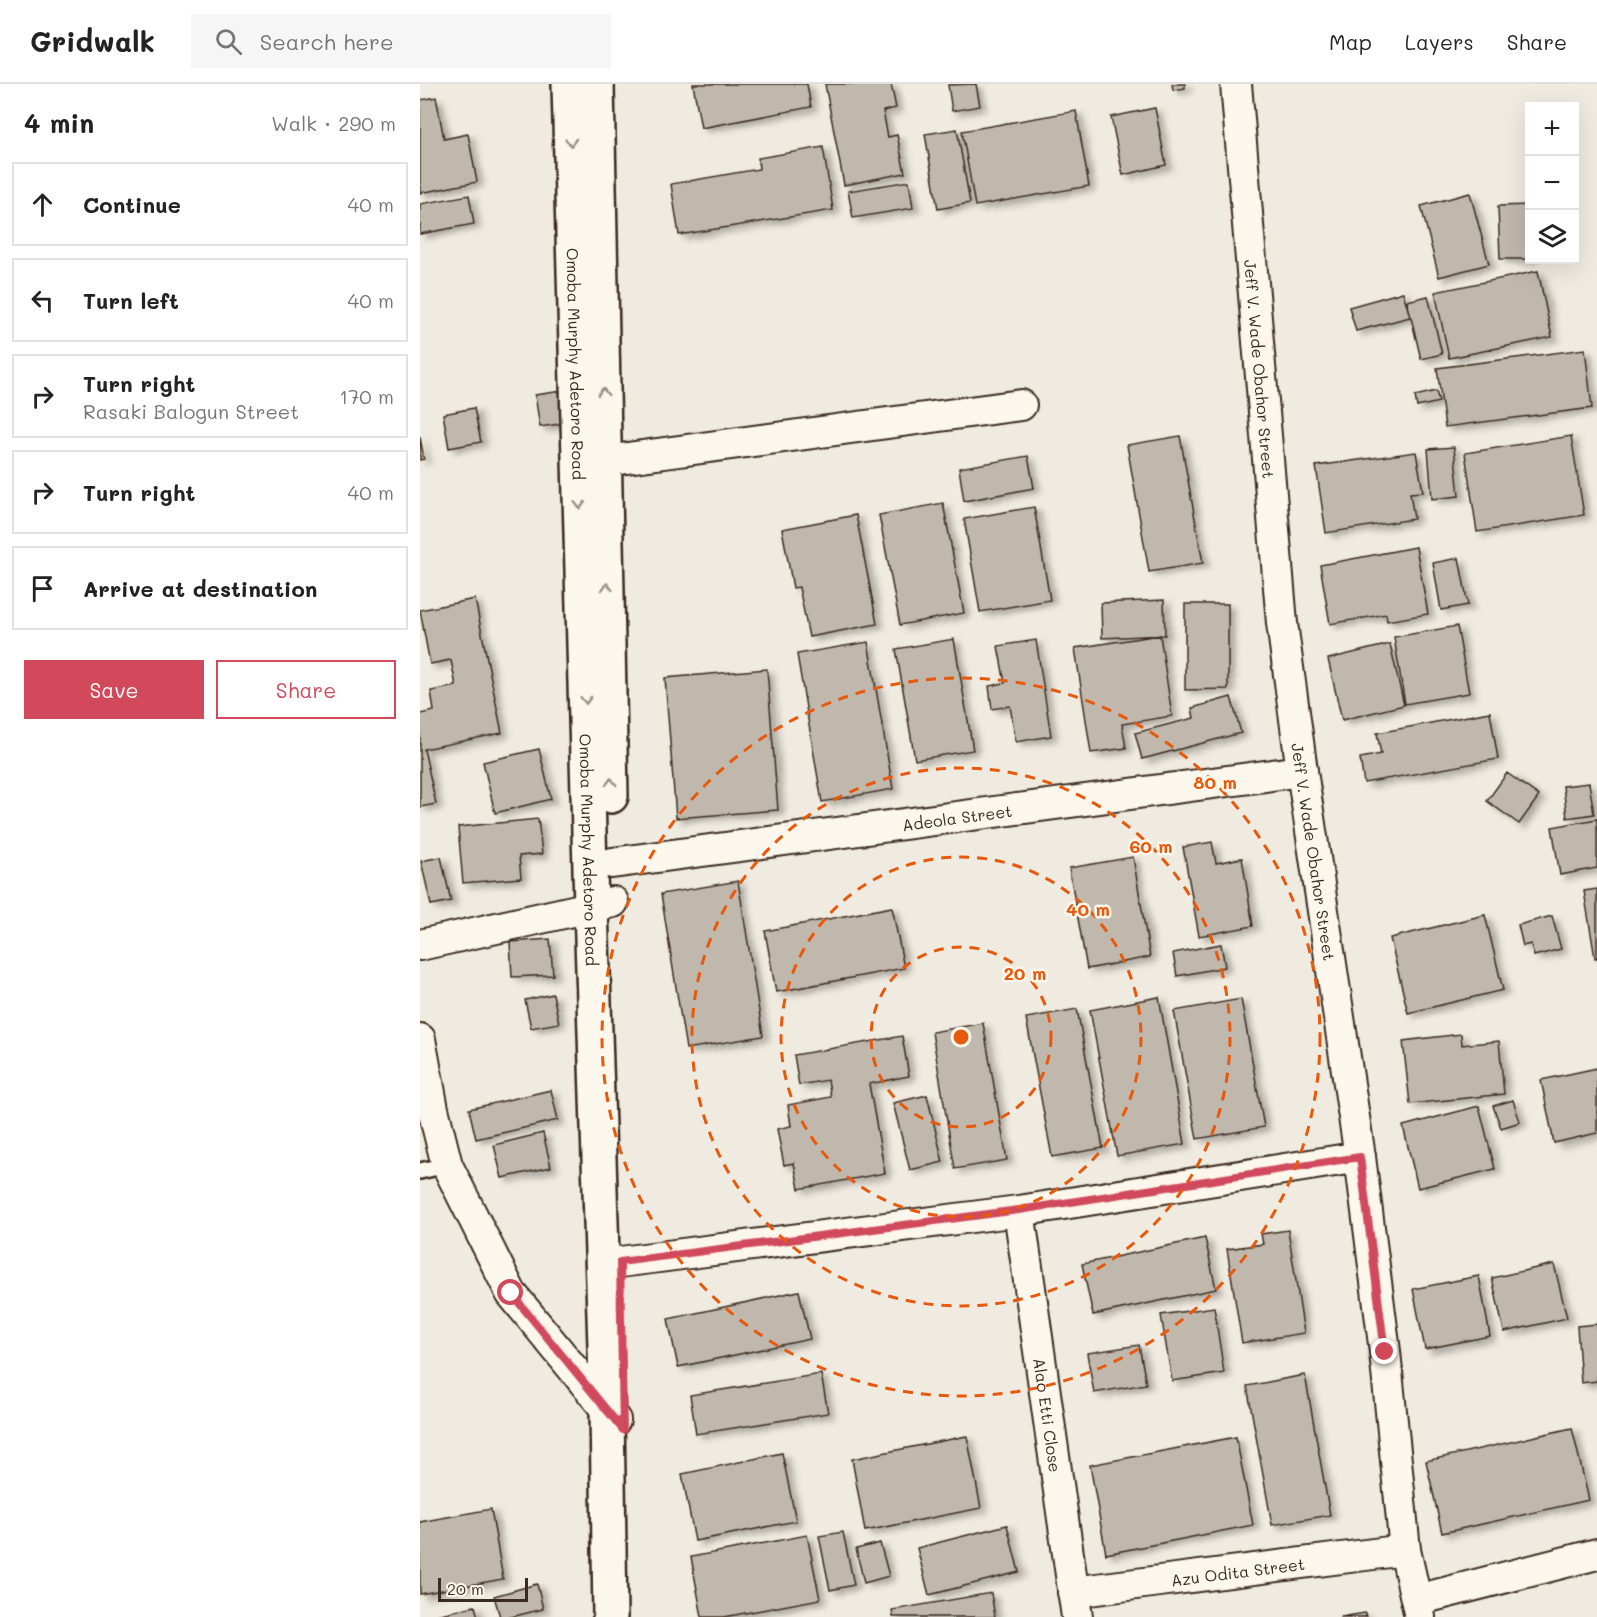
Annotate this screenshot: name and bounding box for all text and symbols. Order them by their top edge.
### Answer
search box [191,14,611,68]
text: Gridwalk [30,23,155,59]
icon: search [212,25,245,58]
text: Search here [260,27,394,56]
text: Map [1329,28,1372,55]
text: Layers [1405,28,1474,55]
text: Share [1507,28,1567,55]
map controls [1525,102,1579,264]
button: + [1525,102,1579,156]
text: 4 min [24,106,94,140]
text: Walk · 290 m [271,110,396,136]
one-way arrow [565,138,577,147]
button: − [1525,156,1579,210]
icon: ahead [26,188,59,221]
text: Continue [83,190,181,219]
text: 40 m [348,191,394,217]
button: layers [1525,210,1579,264]
street label: Omoba Murphy Adetoro Road [563,247,590,480]
street label: Jeff V. Wade Obahor Street [1241,259,1280,479]
icon: left [26,284,59,317]
text: Turn left [83,286,179,315]
text: 40 m [348,287,394,313]
text: Turn right [83,369,195,398]
icon: right [26,380,59,413]
text: 170 m [339,383,394,409]
one-way arrow [597,387,609,396]
text: Rasaki Balogun Street [83,398,299,424]
icon: right [26,476,59,509]
text: Turn right [83,478,195,507]
text: 40 m [348,479,394,505]
one-way arrow [574,501,587,510]
icon: arrive [26,572,59,605]
text: Arrive at destination [83,574,318,603]
one-way arrow [601,582,613,591]
button: Save [24,660,204,719]
button: Share [216,660,396,719]
one-way arrow [579,696,592,705]
street label: Omoba Murphy Adetoro Road [576,733,603,966]
street label: Jeff V. Wade Obahor Street [1288,742,1341,962]
text: 80 m [1193,770,1237,794]
one-way arrow [605,777,617,786]
street label: Adeola Street [901,799,1013,835]
text: 60 m [1129,834,1173,858]
text: 40 m [1066,897,1110,921]
text: 20 m [1004,961,1046,985]
centre of rings [951,1027,971,1047]
route start [497,1279,523,1305]
route end [1371,1338,1397,1364]
street label: Alao Etti Close [1030,1356,1067,1474]
street label: Azu Odita Street [1170,1552,1306,1590]
scale bar [438,1575,528,1602]
text: 20 m [447,1578,484,1599]

